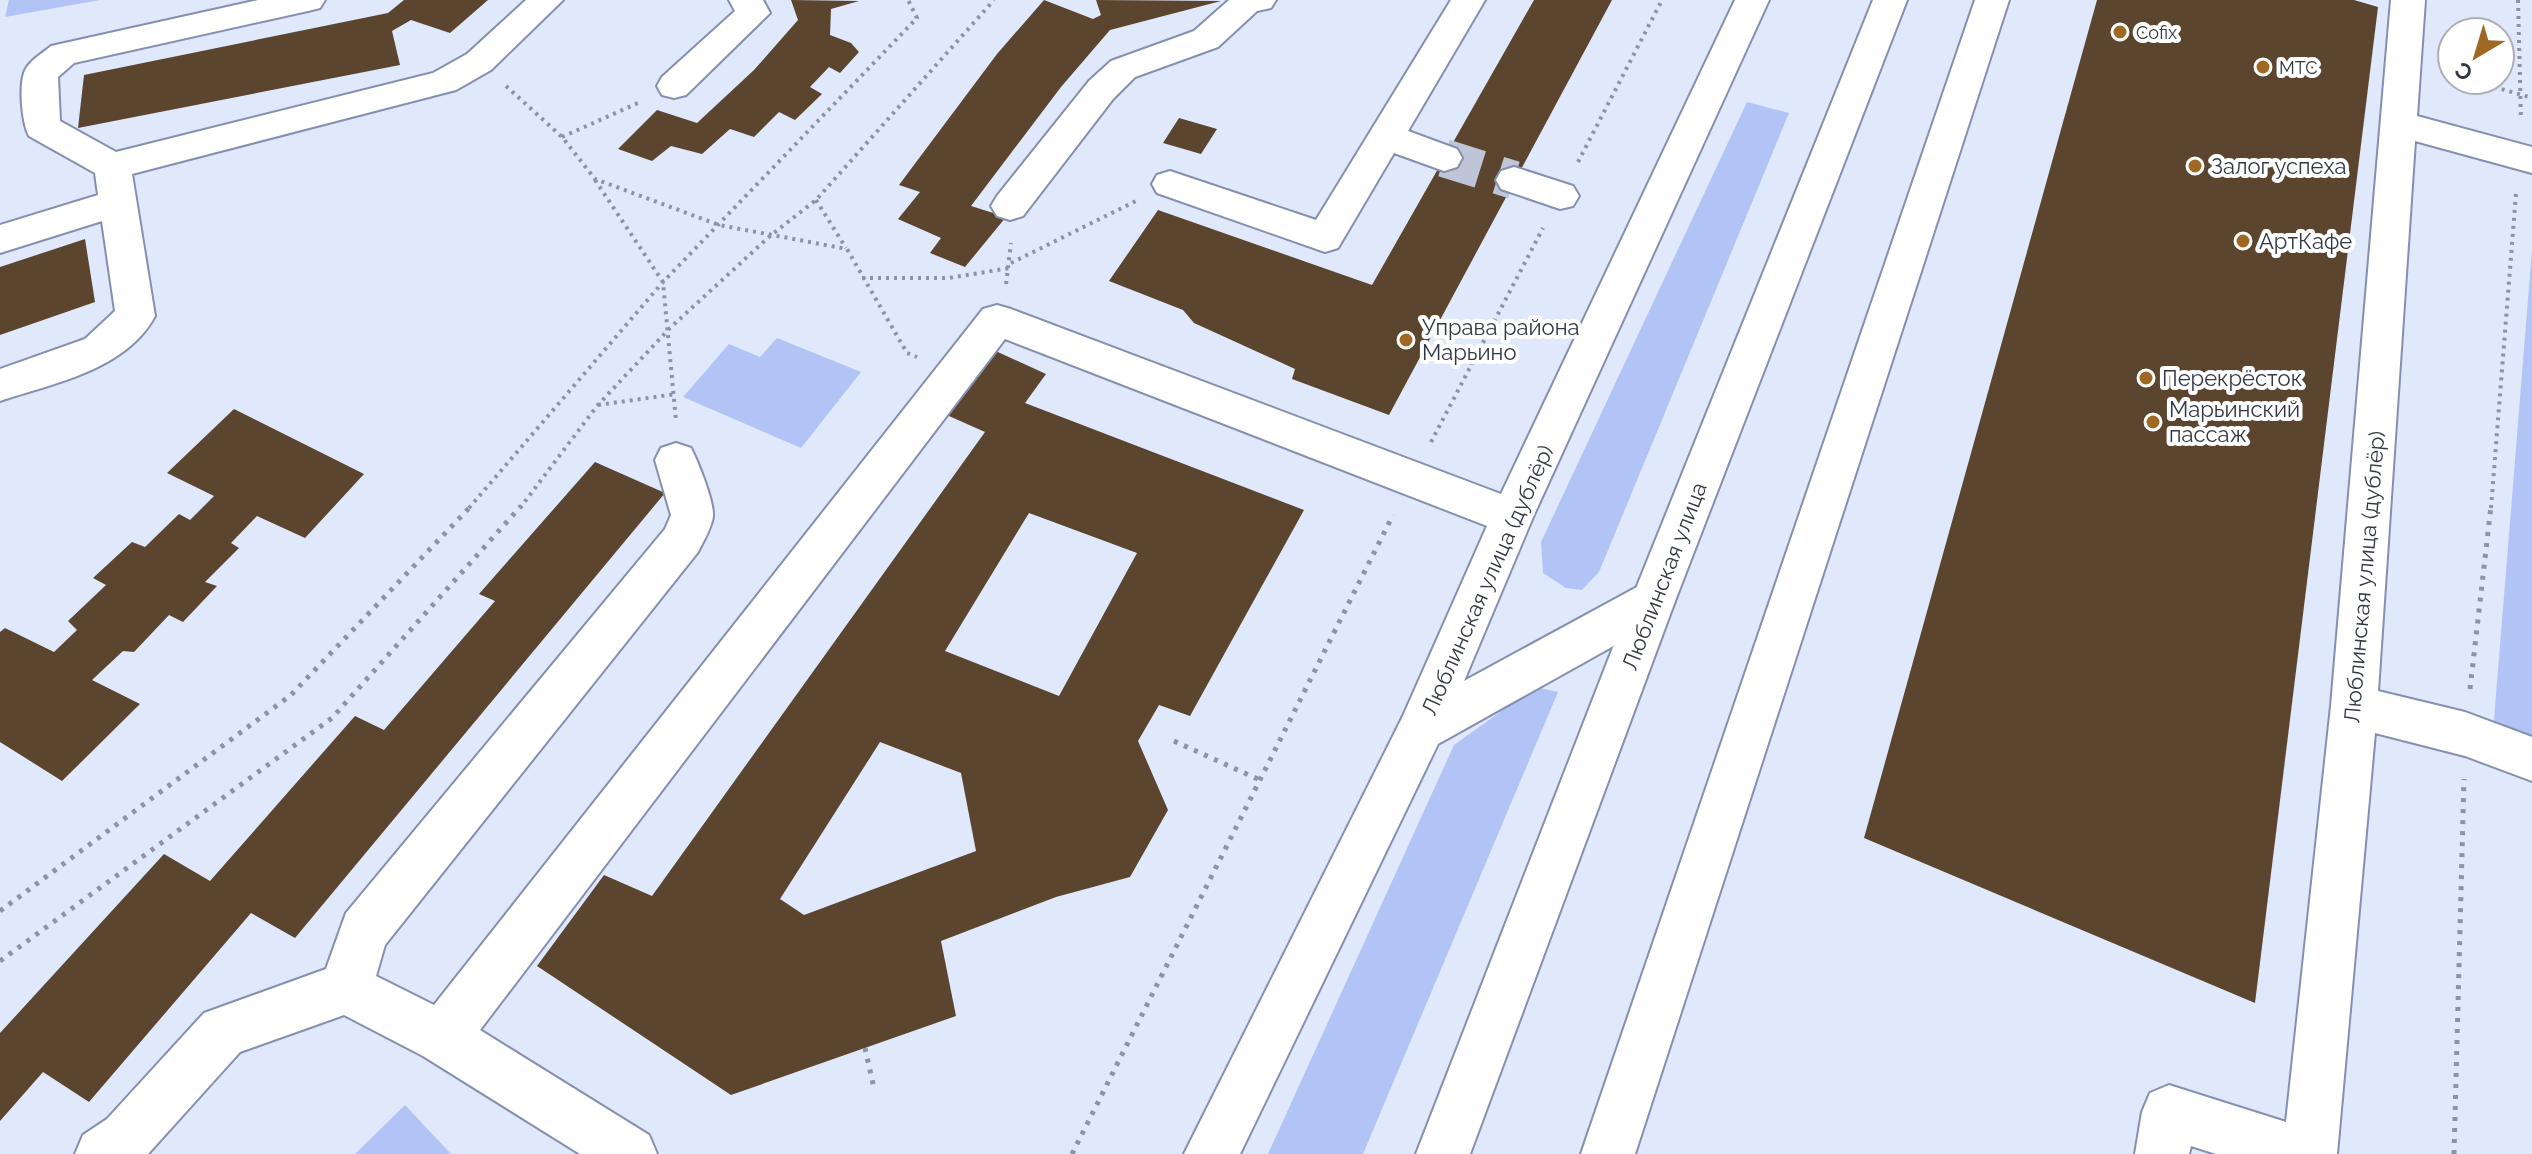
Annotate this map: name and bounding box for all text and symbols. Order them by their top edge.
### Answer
north arrow [2436,16,2516,96]
place label: Cofix [2136,22,2177,43]
marker: Cofix [2111,23,2129,41]
place label: МТС [2279,57,2318,78]
text: С [2450,57,2478,87]
marker: МТС [2254,58,2272,76]
place label: Залог успеха [2211,153,2346,179]
marker: Залог успеха [2186,157,2204,175]
place label: АртКафе [2259,228,2352,254]
marker: АртКафе [2234,232,2252,250]
place label: Управа района Марьино [1422,314,1580,365]
marker: Управа района Марьино [1397,331,1415,349]
place label: Перекрёсток [2162,365,2302,391]
marker: Перекрёсток [2137,369,2155,387]
place label: Марьинский пассаж [2169,396,2300,447]
marker: Марьинский пассаж [2144,413,2162,431]
street label: Люблинская улица (дублёр) [2338,430,2390,724]
street label: Люблинская улица (дублёр) [1416,441,1558,719]
street label: Люблинская улица [1616,478,1712,674]

